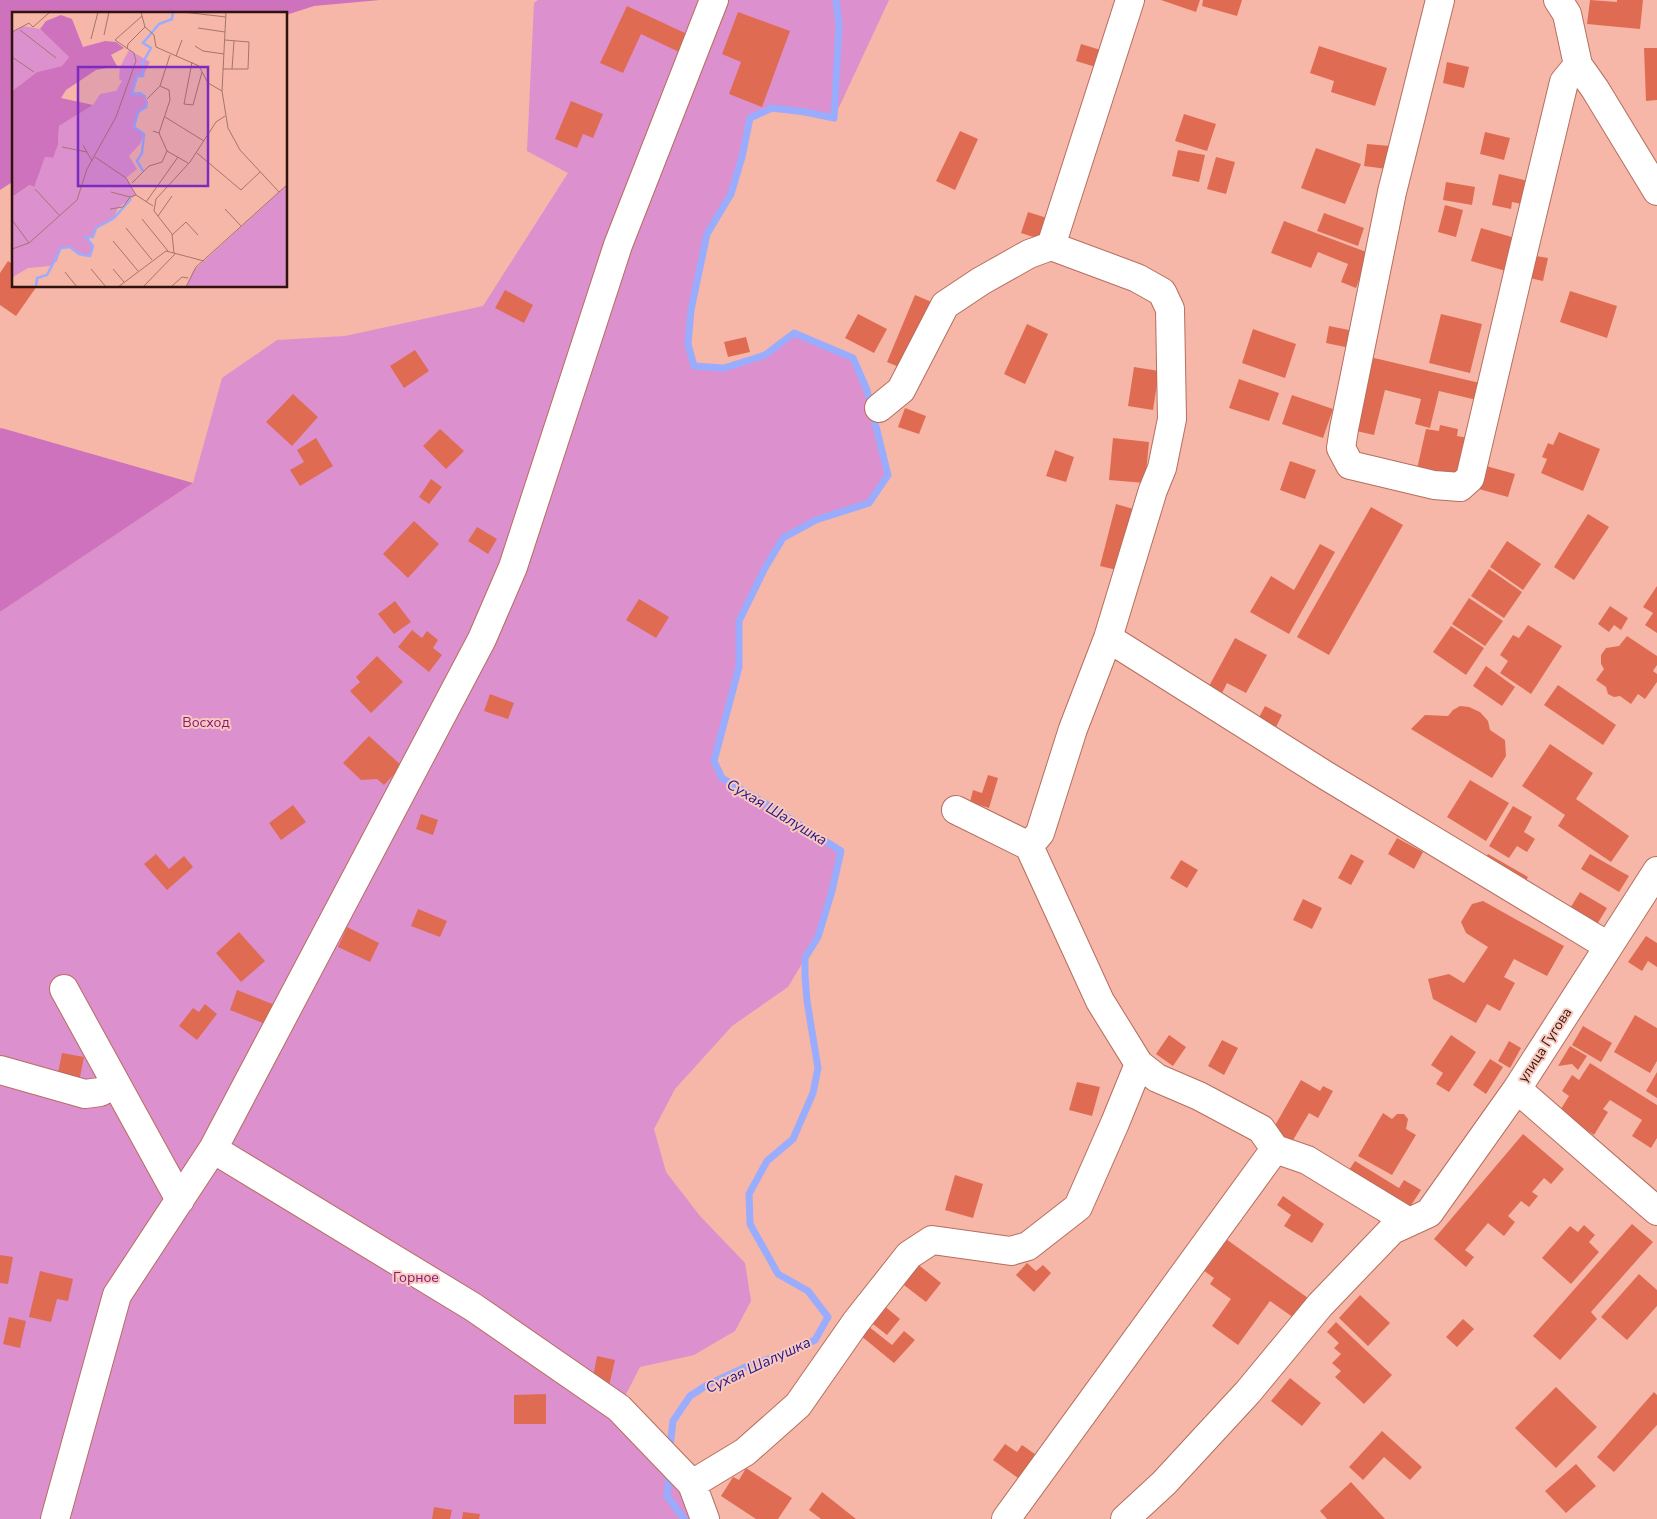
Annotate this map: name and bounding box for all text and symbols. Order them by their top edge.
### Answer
inset map [12,12,288,288]
park label: Восход [182,713,230,732]
water label: Сухая Шалушка [723,774,831,850]
street label: улица Гугова [1514,1004,1576,1086]
park label: Горное [393,1268,439,1287]
water label: Сухая Шалушка [702,1332,814,1398]

